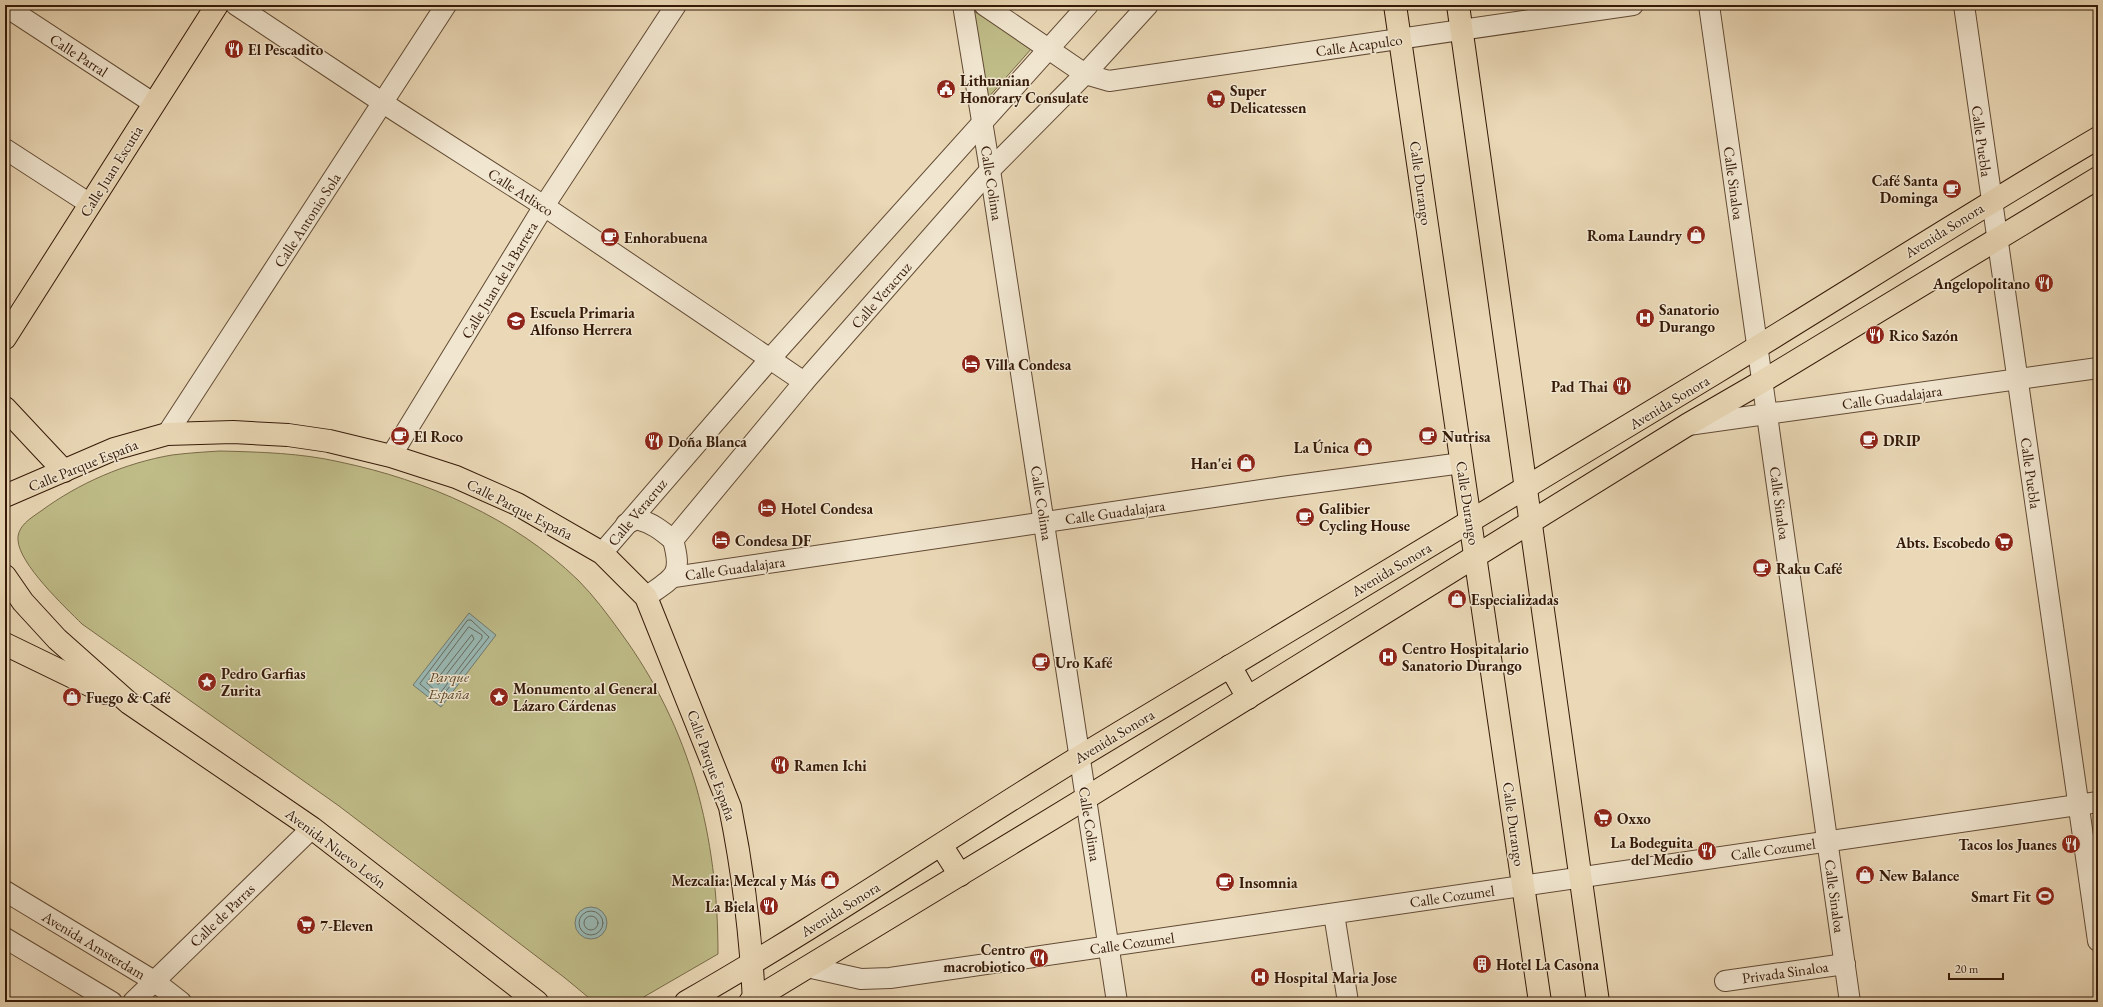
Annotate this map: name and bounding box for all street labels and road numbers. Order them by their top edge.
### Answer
street label: Calle Parral [46,29,112,81]
street label: Calle Acapulco [1314,30,1404,60]
street label: Calle Puebla [1968,104,1996,178]
street label: Calle Juan Escutia [75,122,147,220]
street label: Calle Durango [1406,140,1436,226]
street label: Calle Colima [977,144,1007,222]
street label: Calle Sinaloa [1719,145,1749,221]
street label: Calle Atlixco [485,164,557,220]
street label: Calle Antonio Sola [269,169,345,271]
street label: Avenida Sonora [1900,198,1987,263]
street label: Calle Juan de la Barrera [457,218,541,342]
street label: Calle Veracruz [847,257,915,332]
street label: Avenida Sonora [1625,371,1713,434]
street label: Calle Guadalajara [1841,381,1943,413]
street label: Calle Parque España [25,434,141,496]
street label: Calle Puebla [2017,436,2045,510]
street label: Calle Durango [1452,460,1484,546]
street label: Calle Colima [1027,464,1057,542]
street label: Calle Sinaloa [1765,465,1795,541]
street label: Calle Parque España [464,474,576,544]
street label: Calle Veracruz [603,474,671,550]
street label: Calle Guadalajara [1064,496,1166,528]
street label: Avenida Sonora [1347,538,1435,601]
street label: Calle Guadalajara [684,552,786,584]
street label: Avenida Sonora [1070,705,1158,768]
street label: Calle Parque España [683,707,741,823]
street label: Calle Durango [1499,781,1529,867]
street label: Calle Colima [1075,785,1105,863]
street label: Avenida Nuevo León [281,803,390,892]
street label: Calle Cozumel [1729,834,1817,864]
street label: Calle Sinaloa [1820,858,1850,934]
street label: Avenida Sonora [796,877,883,942]
street label: Calle de Parras [185,879,259,951]
street label: Calle Cozumel [1408,881,1496,911]
street label: Avenida Amsterdam [38,906,149,984]
street label: Calle Cozumel [1088,928,1176,958]
street label: Privada Sinaloa [1741,957,1829,987]

